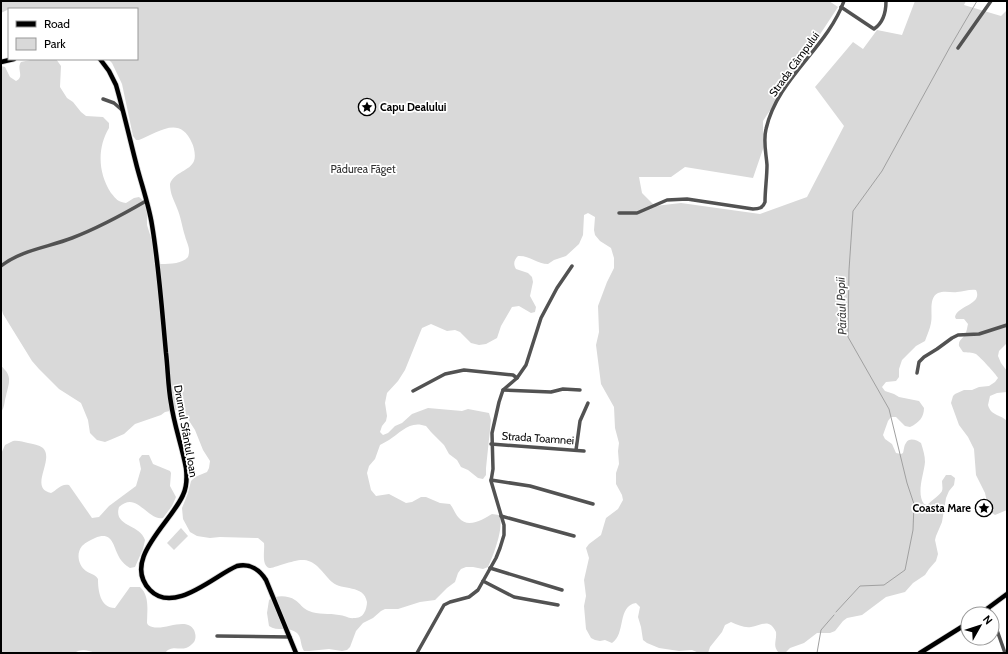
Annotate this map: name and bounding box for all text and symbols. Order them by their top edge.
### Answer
legend [8,8,138,60]
text: Road [44,16,70,31]
street label: Strada Câmpului [766,29,822,99]
text: Park [44,36,66,51]
place icon: Capu Dealului [357,97,377,117]
place label: Capu Dealului [380,100,446,114]
park label: Pădurea Făget [330,162,396,176]
water label: Pârâul Popii [832,276,850,335]
street label: Drumul Sfântul Ioan [171,384,201,478]
street label: Strada Toamnei [501,428,575,448]
place icon: Coasta Mare [974,498,994,518]
place label: Coasta Mare [913,501,971,515]
north arrow [960,606,1000,646]
text: N [980,612,996,627]

